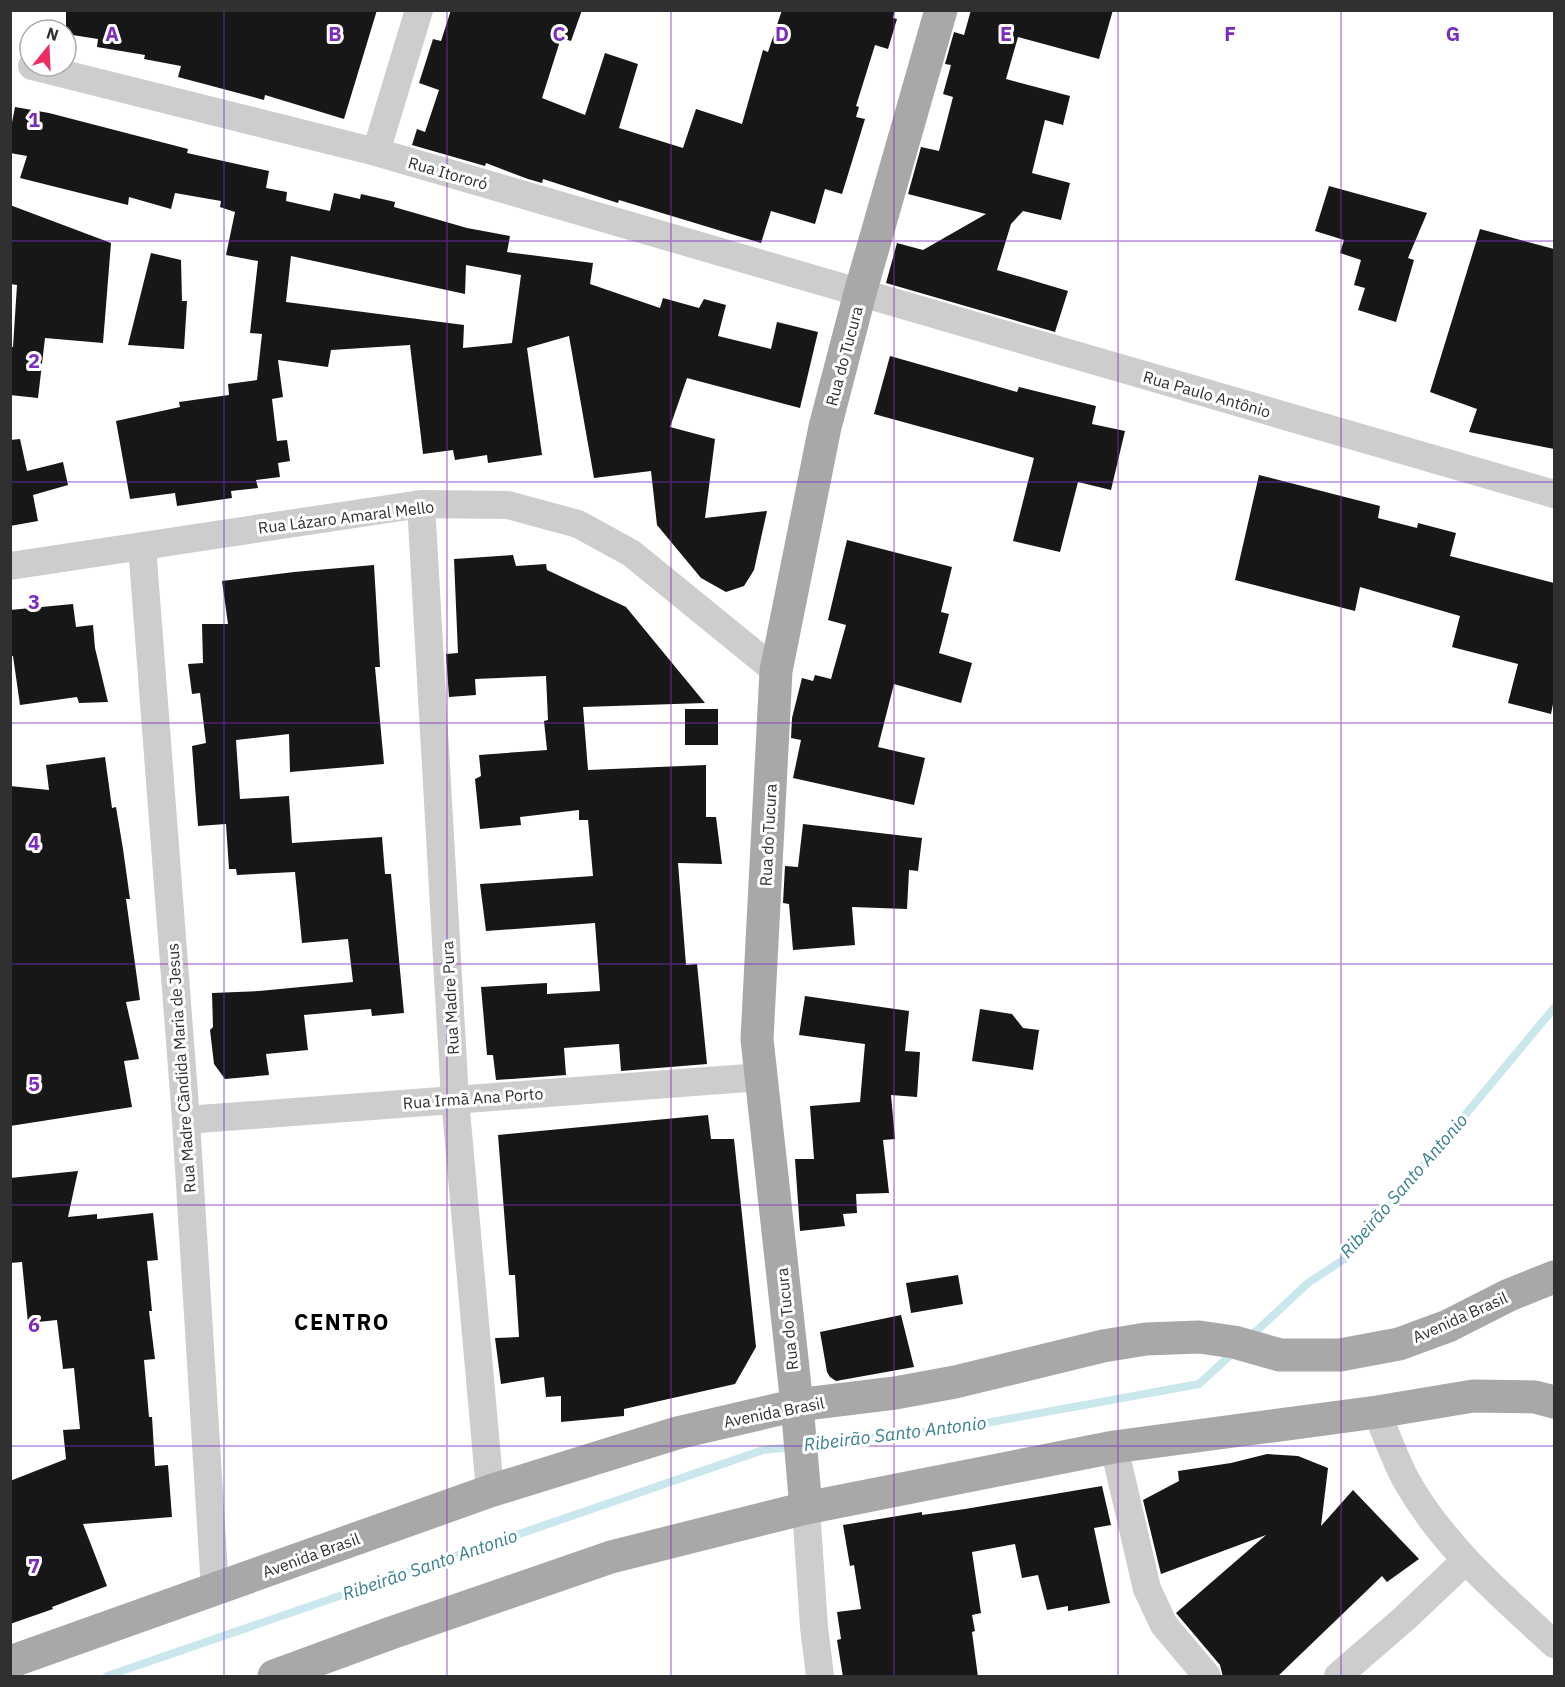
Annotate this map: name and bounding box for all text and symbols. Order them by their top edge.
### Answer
north arrow [18,18,78,78]
text: A [105,20,119,47]
text: B [328,20,342,47]
text: C [552,20,566,47]
text: D [775,20,789,47]
text: E [1000,20,1012,47]
text: F [1224,20,1236,47]
text: G [1446,20,1460,47]
text: N [44,22,61,45]
text: 1 [28,106,40,133]
street label: Rua Itororó [406,152,490,194]
street label: Rua do Tucura [821,303,867,408]
text: 2 [28,347,40,374]
street label: Rua Paulo Antônio [1141,366,1273,422]
street label: Rua Lázaro Amaral Mello [257,496,435,538]
text: 3 [28,588,40,615]
street label: Rua do Tucura [755,783,781,887]
text: 4 [28,829,40,856]
street label: Rua Madre Pura [437,940,463,1055]
street label: Rua Madre Cãndida Maria de Jesus [162,942,200,1194]
text: 5 [28,1070,40,1097]
street label: Rua Irmã Ana Porto [402,1083,544,1113]
water label: Ribeirão Santo Antonio [1335,1109,1473,1263]
street label: Rua do Tucura [772,1266,802,1371]
street label: Avenida Brasil [1409,1287,1511,1347]
district label: CENTRO [294,1307,390,1336]
text: 6 [28,1311,40,1338]
street label: Avenida Brasil [722,1392,826,1432]
water label: Ribeirão Santo Antonio [802,1411,988,1456]
water label: Ribeirão Santo Antonio [339,1524,521,1605]
street label: Avenida Brasil [260,1528,362,1582]
text: 7 [28,1552,40,1579]

